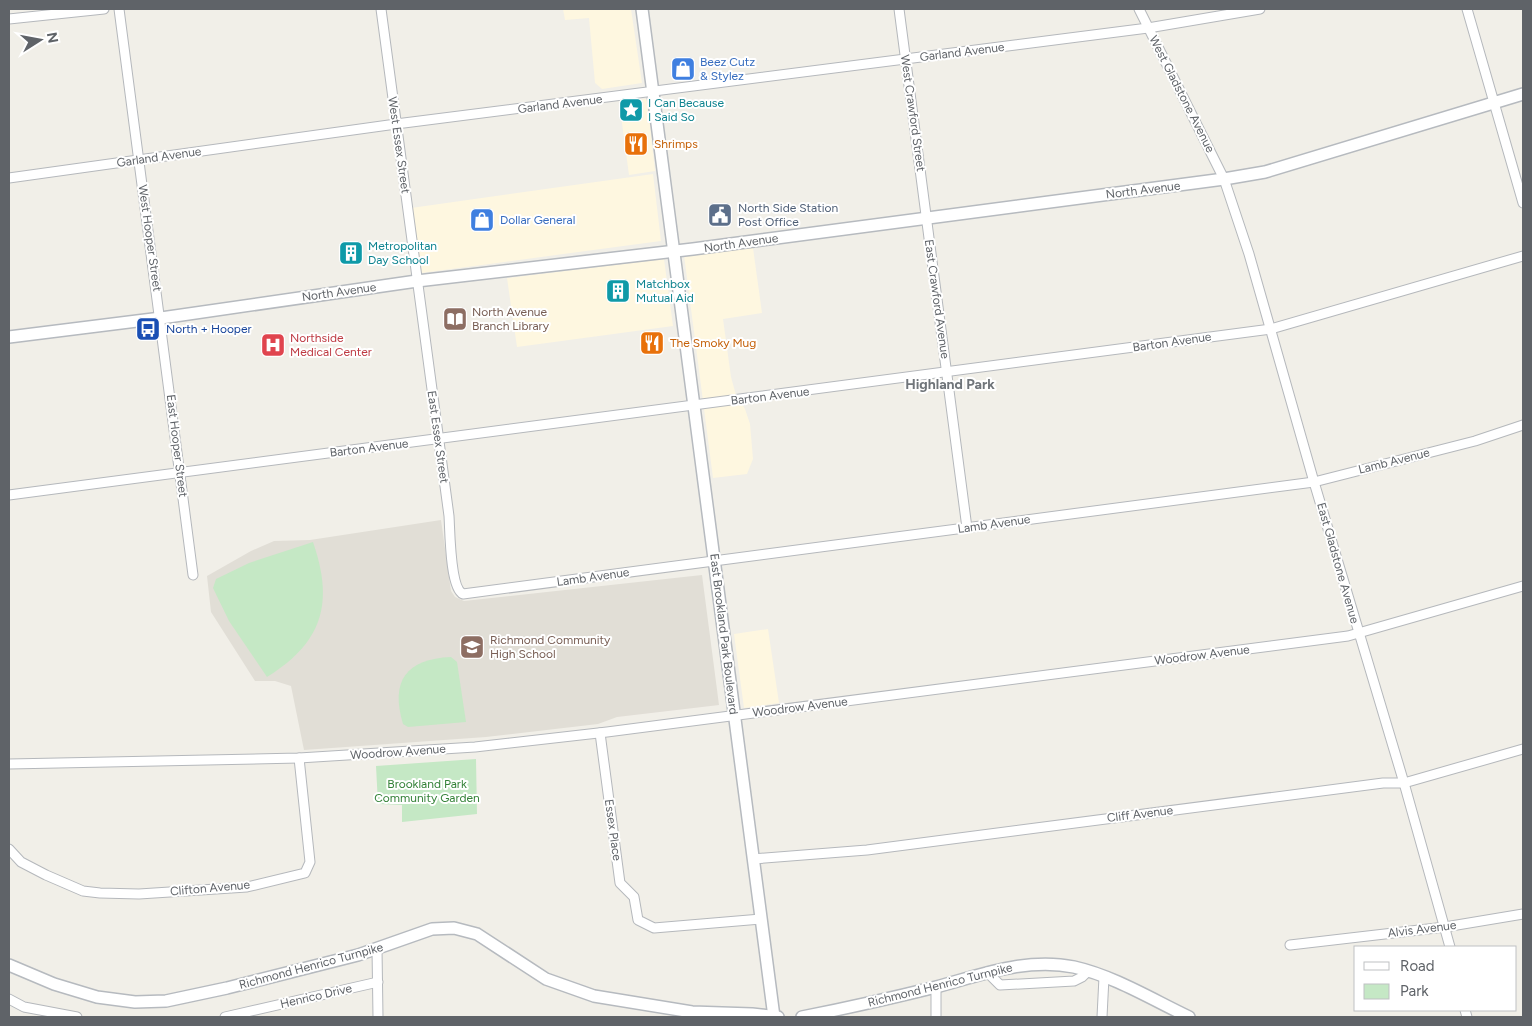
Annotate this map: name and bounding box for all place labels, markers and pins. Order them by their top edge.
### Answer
place label: Beez Cutz & Stylez [700,55,755,83]
shop icon: Beez Cutz & Stylez [670,56,696,82]
place label: I Can Because I Said So [648,96,724,124]
place icon: I Can Because I Said So [618,97,644,123]
restaurant icon: Shrimps [623,131,649,157]
place label: Shrimps [654,137,698,151]
place label: North Side Station Post Office [738,201,838,229]
public building icon: North Side Station Post Office [707,202,733,228]
shop icon: Dollar General [469,207,495,233]
place label: Dollar General [500,213,575,227]
place label: Metropolitan Day School [368,239,437,267]
building icon: Metropolitan Day School [338,240,364,266]
place label: Matchbox Mutual Aid [636,277,694,305]
building icon: Matchbox Mutual Aid [605,278,631,304]
place label: North Avenue Branch Library [472,305,550,333]
library icon: North Avenue Branch Library [442,306,468,332]
bus stop icon: North + Hooper [135,316,161,342]
place label: North + Hooper [166,322,252,336]
restaurant icon: The Smoky Mug [639,330,665,356]
place label: Northside Medical Center [290,331,372,359]
hospital icon: Northside Medical Center [260,332,286,358]
place label: The Smoky Mug [670,336,756,350]
place label: Richmond Community High School [490,633,611,661]
school or university icon: Richmond Community High School [459,634,485,660]

